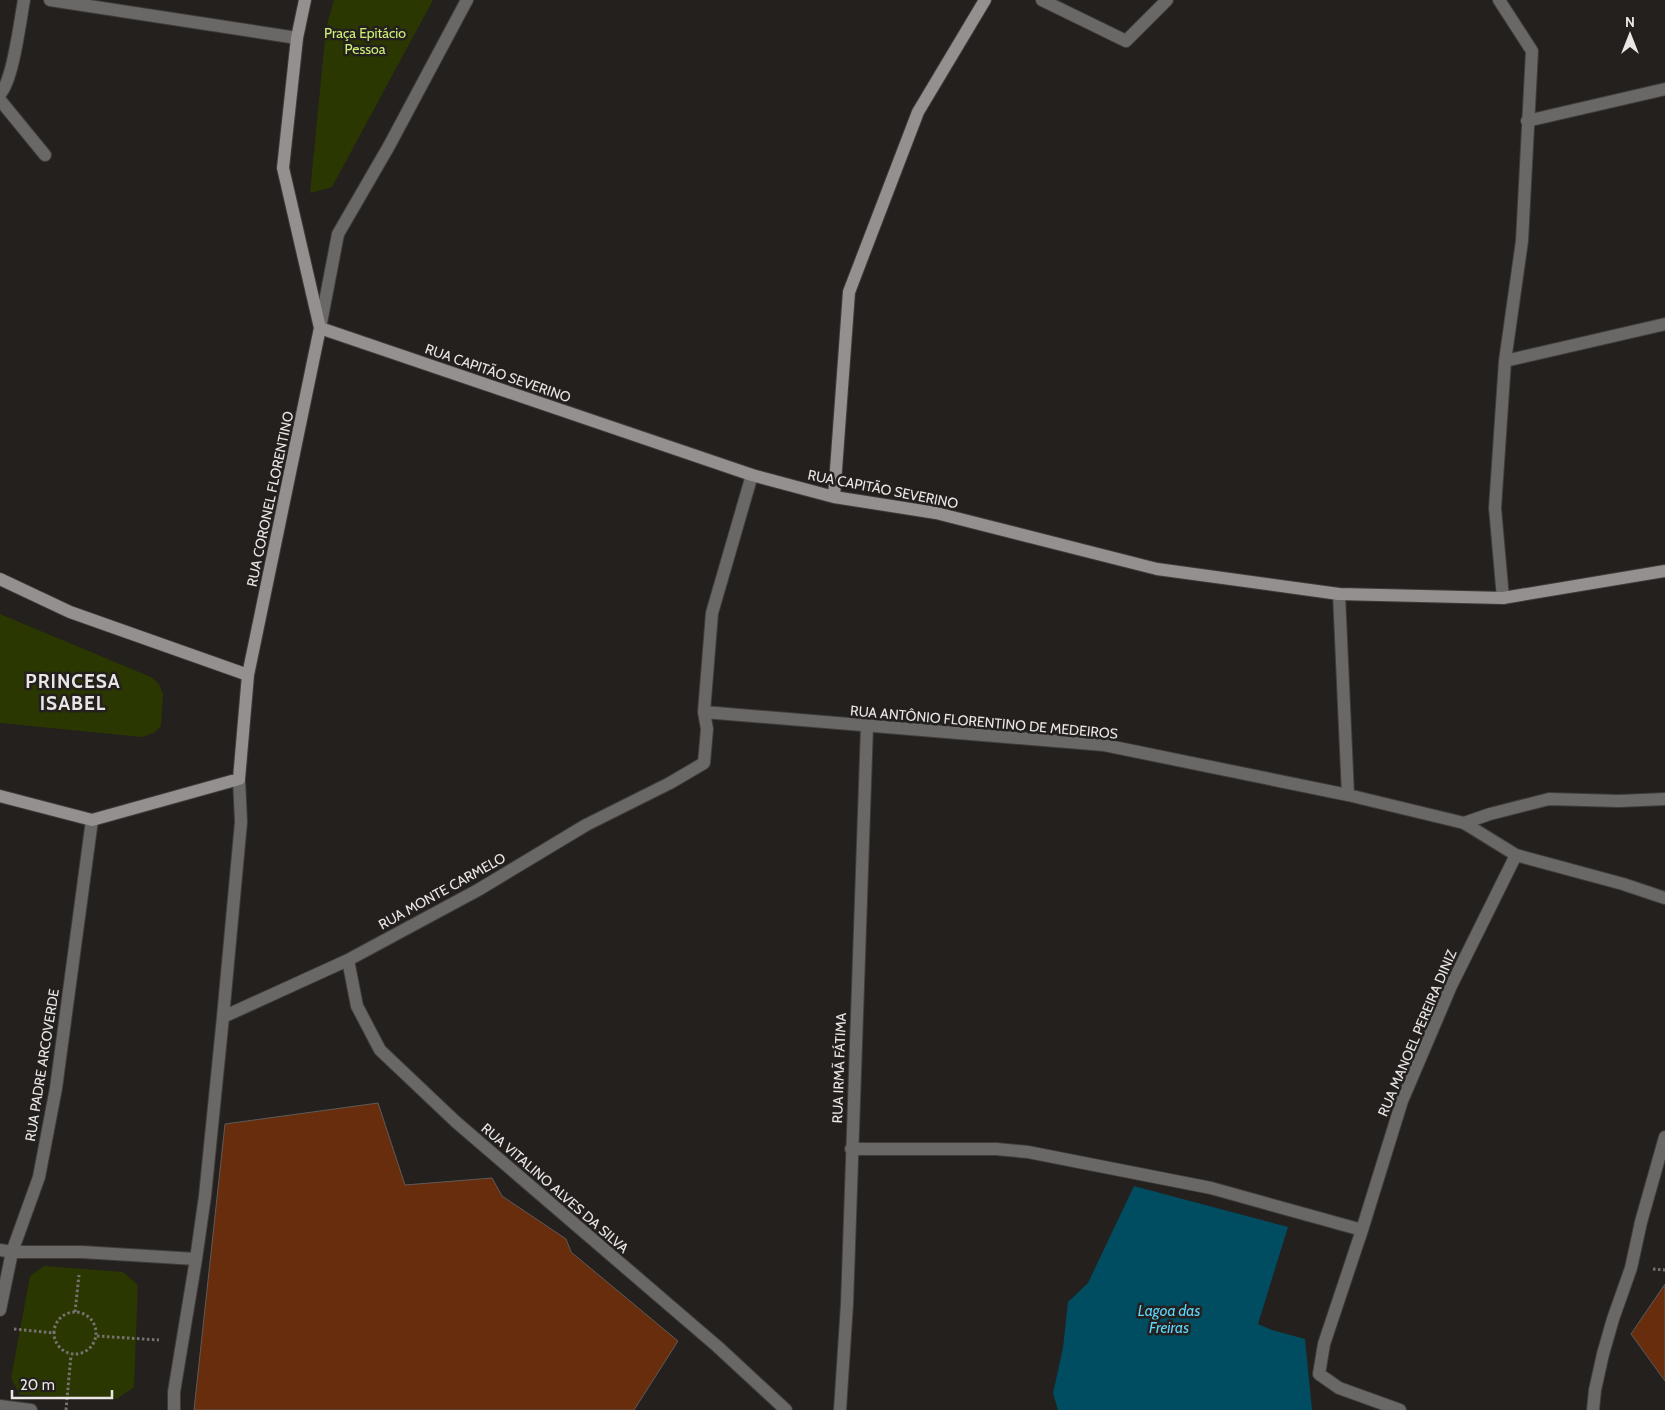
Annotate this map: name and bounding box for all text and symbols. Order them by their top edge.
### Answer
north arrow [1605,10,1655,60]
text: N [1625,13,1635,31]
park label: Praça Epitácio Pessoa [324,24,406,58]
street label: RUA CAPITÃO SEVERINO [423,340,573,406]
street label: RUA CORONEL FLORENTINO [243,409,297,588]
street label: RUA CAPITÃO SEVERINO [806,466,960,512]
district label: PRINCESA ISABEL [25,670,121,715]
street label: RUA ANTÔNIO FLORENTINO DE MEDEIROS [849,701,1119,743]
street label: RUA MONTE CARMELO [375,848,509,933]
street label: RUA MANOEL PEREIRA DINIZ [1374,947,1460,1119]
street label: RUA PADRE ARCOVERDE [21,987,63,1143]
street label: RUA IRMÃ FÁTIMA [828,1012,850,1124]
street label: RUA VITALINO ALVES DA SILVA [478,1119,633,1257]
water label: Lagoa das Freiras [1138,1302,1200,1337]
scale bar [12,1368,112,1400]
text: 20 m [20,1376,55,1394]

